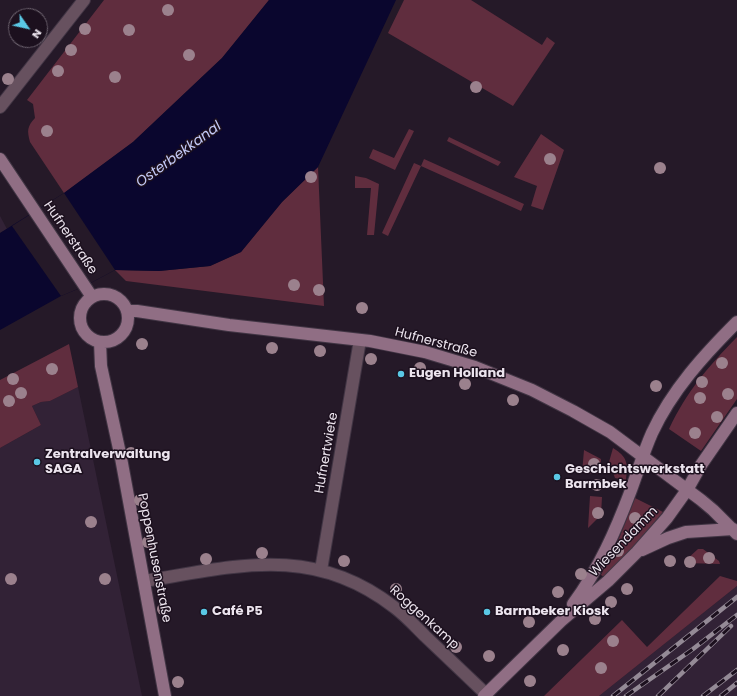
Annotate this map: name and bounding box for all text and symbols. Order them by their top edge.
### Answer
north arrow [8,8,48,48]
text: N [28,26,46,42]
water label: Osterbekkanal [133,118,225,192]
street label: Hufnerstraße [40,198,100,278]
street label: Hufnerstraße [393,324,479,362]
place label: Eugen Holland [409,366,505,382]
marker: Eugen Holland [396,369,406,379]
street label: Hufnertwiete [312,411,342,495]
place label: Zentralverwaltung SAGA [45,447,170,478]
marker: Zentralverwaltung SAGA [32,457,42,467]
place label: Geschichtswerkstatt Barmbek [565,462,705,493]
marker: Geschichtswerkstatt Barmbek [552,472,562,482]
street label: Poppenhusenstraße [134,492,174,624]
street label: Wiesendamm [587,504,661,580]
street label: Roggenkamp [386,583,462,653]
place label: Café P5 [212,604,263,620]
place label: Barmbeker Kiosk [495,604,609,620]
marker: Café P5 [199,607,209,617]
marker: Barmbeker Kiosk [482,607,492,617]

